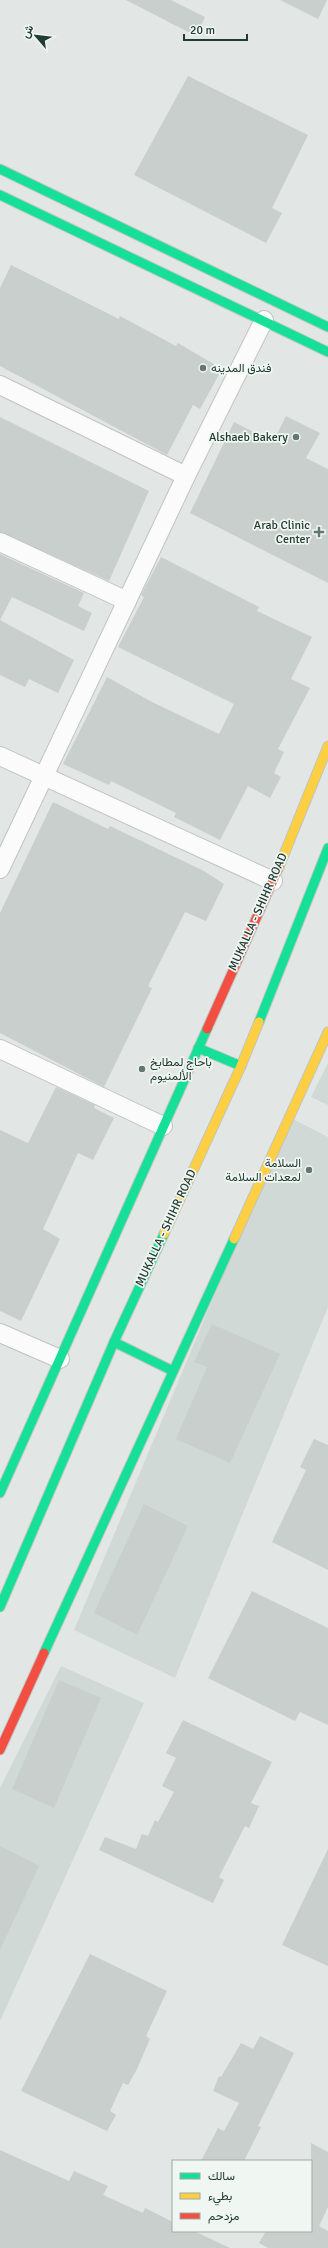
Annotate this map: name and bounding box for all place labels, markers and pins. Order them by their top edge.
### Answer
place label: فندق المدينه [211,361,271,376]
marker: فندق المدينه [198,363,208,373]
place label: Alshaeb Bakery [209,430,288,445]
marker: Alshaeb Bakery [291,432,301,442]
place label: Arab Clinic Center [254,518,311,547]
marker: Arab Clinic Center [313,526,325,538]
place label: باحاج لمطابخ الألمنيوم [150,1055,212,1084]
marker: باحاج لمطابخ الألمنيوم [137,1064,147,1074]
place label: السلامة لمعدات السلامة [225,1156,301,1185]
marker: السلامة لمعدات السلامة [304,1165,314,1175]

